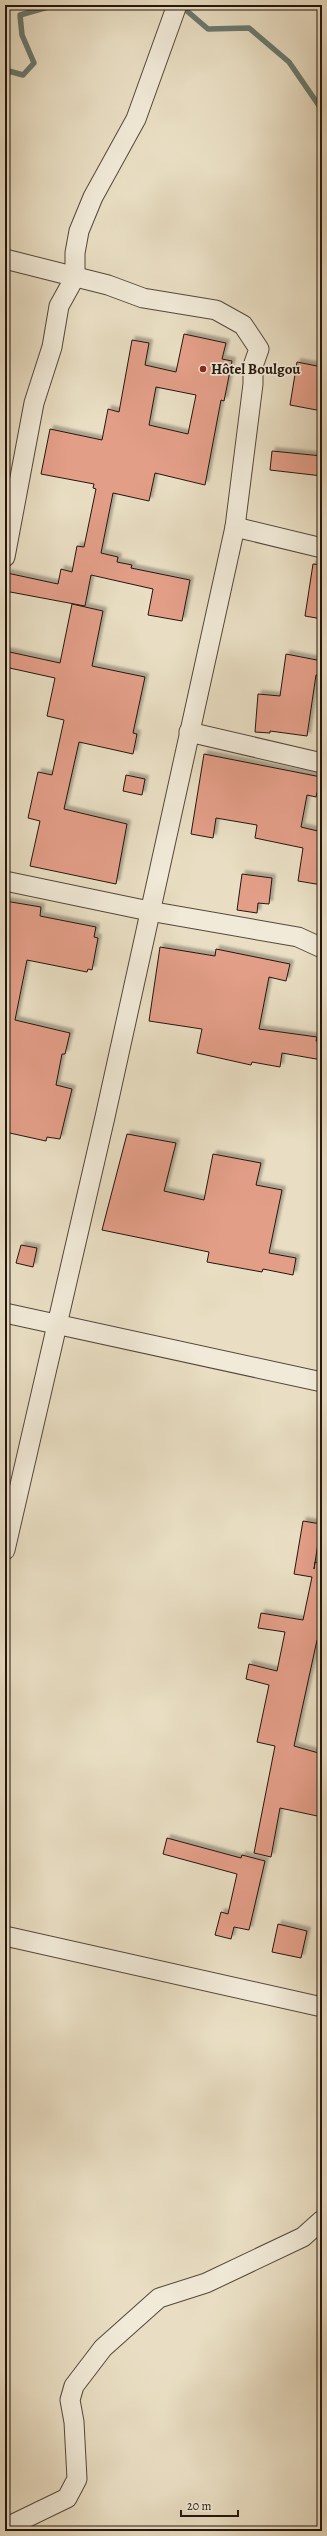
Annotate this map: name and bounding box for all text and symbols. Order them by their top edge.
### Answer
place label: Hôtel Boulgou [211,359,301,379]
marker: Hôtel Boulgou [198,364,208,374]
scale bar [181,2492,238,2518]
text: 20 m [187,2498,211,2514]

